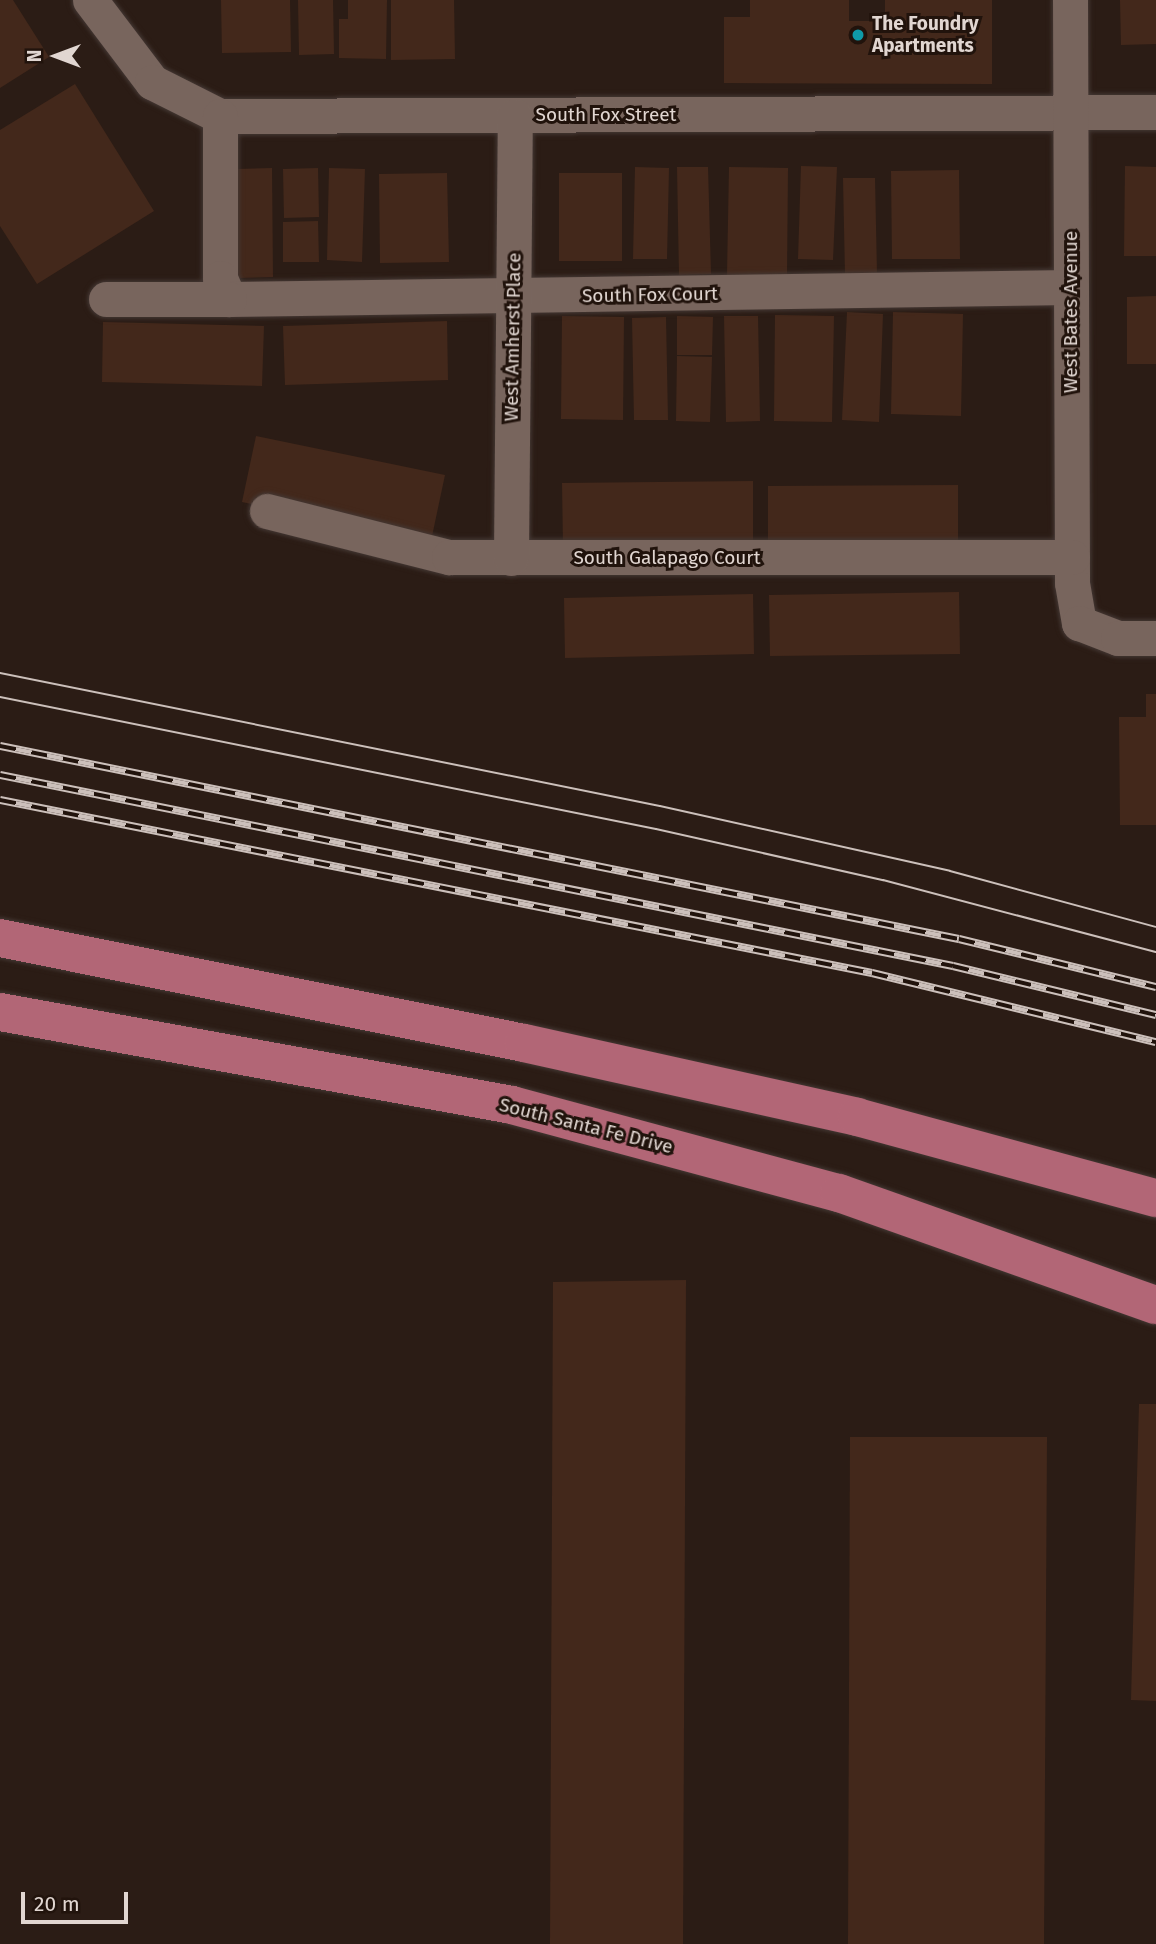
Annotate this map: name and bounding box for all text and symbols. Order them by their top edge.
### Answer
place label: The Foundry Apartments [872,13,979,57]
north arrow [21,21,91,91]
marker: The Foundry Apartments [850,27,866,43]
text: N [23,50,46,62]
street label: South Fox Street [536,104,676,126]
street label: West Bates Avenue [1060,231,1082,393]
street label: West Amherst Place [500,252,526,422]
street label: South Fox Court [582,282,718,308]
street label: South Galapago Court [573,547,761,569]
street label: South Santa Fe Drive [497,1093,675,1159]
scale bar [24,1878,131,1922]
text: 20 m [34,1891,80,1917]

